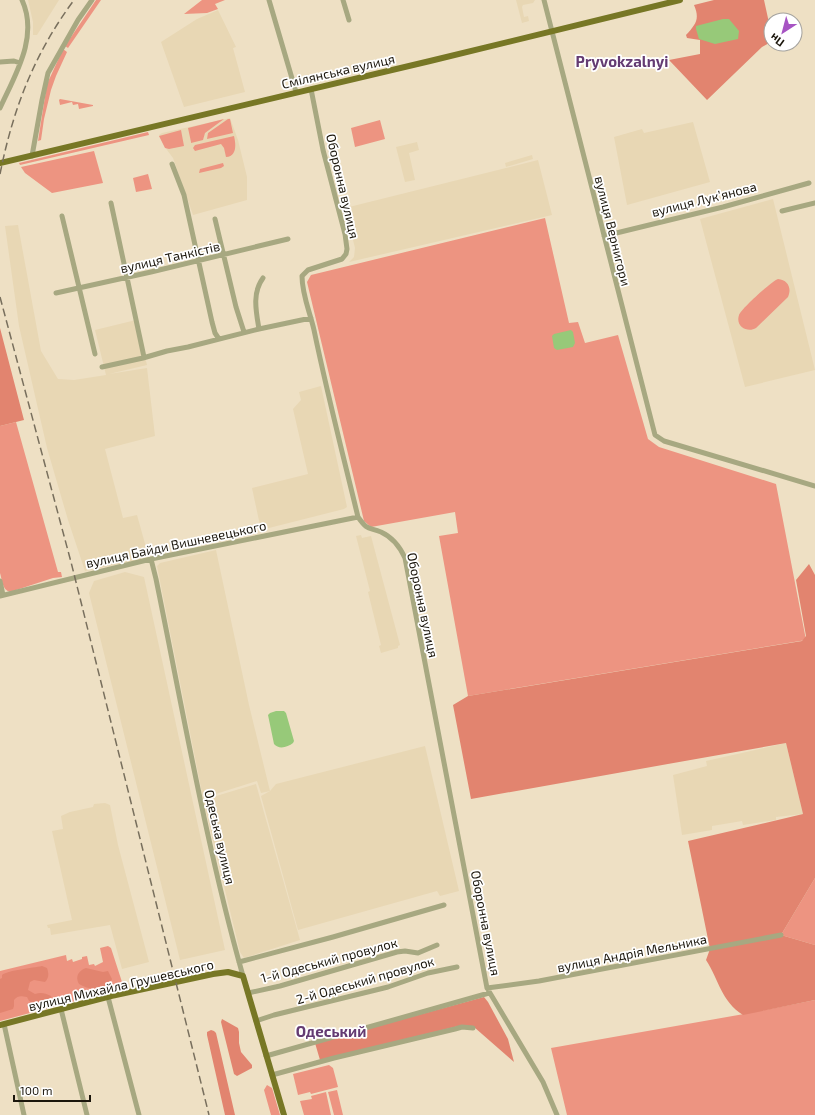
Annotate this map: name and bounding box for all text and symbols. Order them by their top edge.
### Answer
north arrow [763,12,803,52]
text: Пн [767,31,786,50]
street label: Смілянська вулиця [280,50,396,92]
district label: Pryvokzalnyi [576,52,668,71]
street label: Оборонна вулиця [323,132,363,240]
street label: вулиця Вернигори [592,174,634,288]
street label: вулиця Лукʼянова [650,178,758,220]
street label: вулиця Танкістів [119,238,221,276]
street label: вулиця Байди Вишневецького [84,517,268,571]
street label: Оборонна вулиця [404,551,442,659]
street label: Одеська вулиця [201,788,239,886]
street label: Оборонна вулиця [468,869,504,977]
street label: вулиця Андрія Мельника [556,931,708,975]
street label: 1-й Одеський провулок [259,934,399,986]
street label: 2-й Одеський провулок [294,953,436,1007]
street label: вулиця Михайла Грушевського [27,956,215,1014]
district label: Одеський [296,1022,366,1040]
scale bar [14,1077,90,1103]
text: 100 m [20,1083,52,1097]

